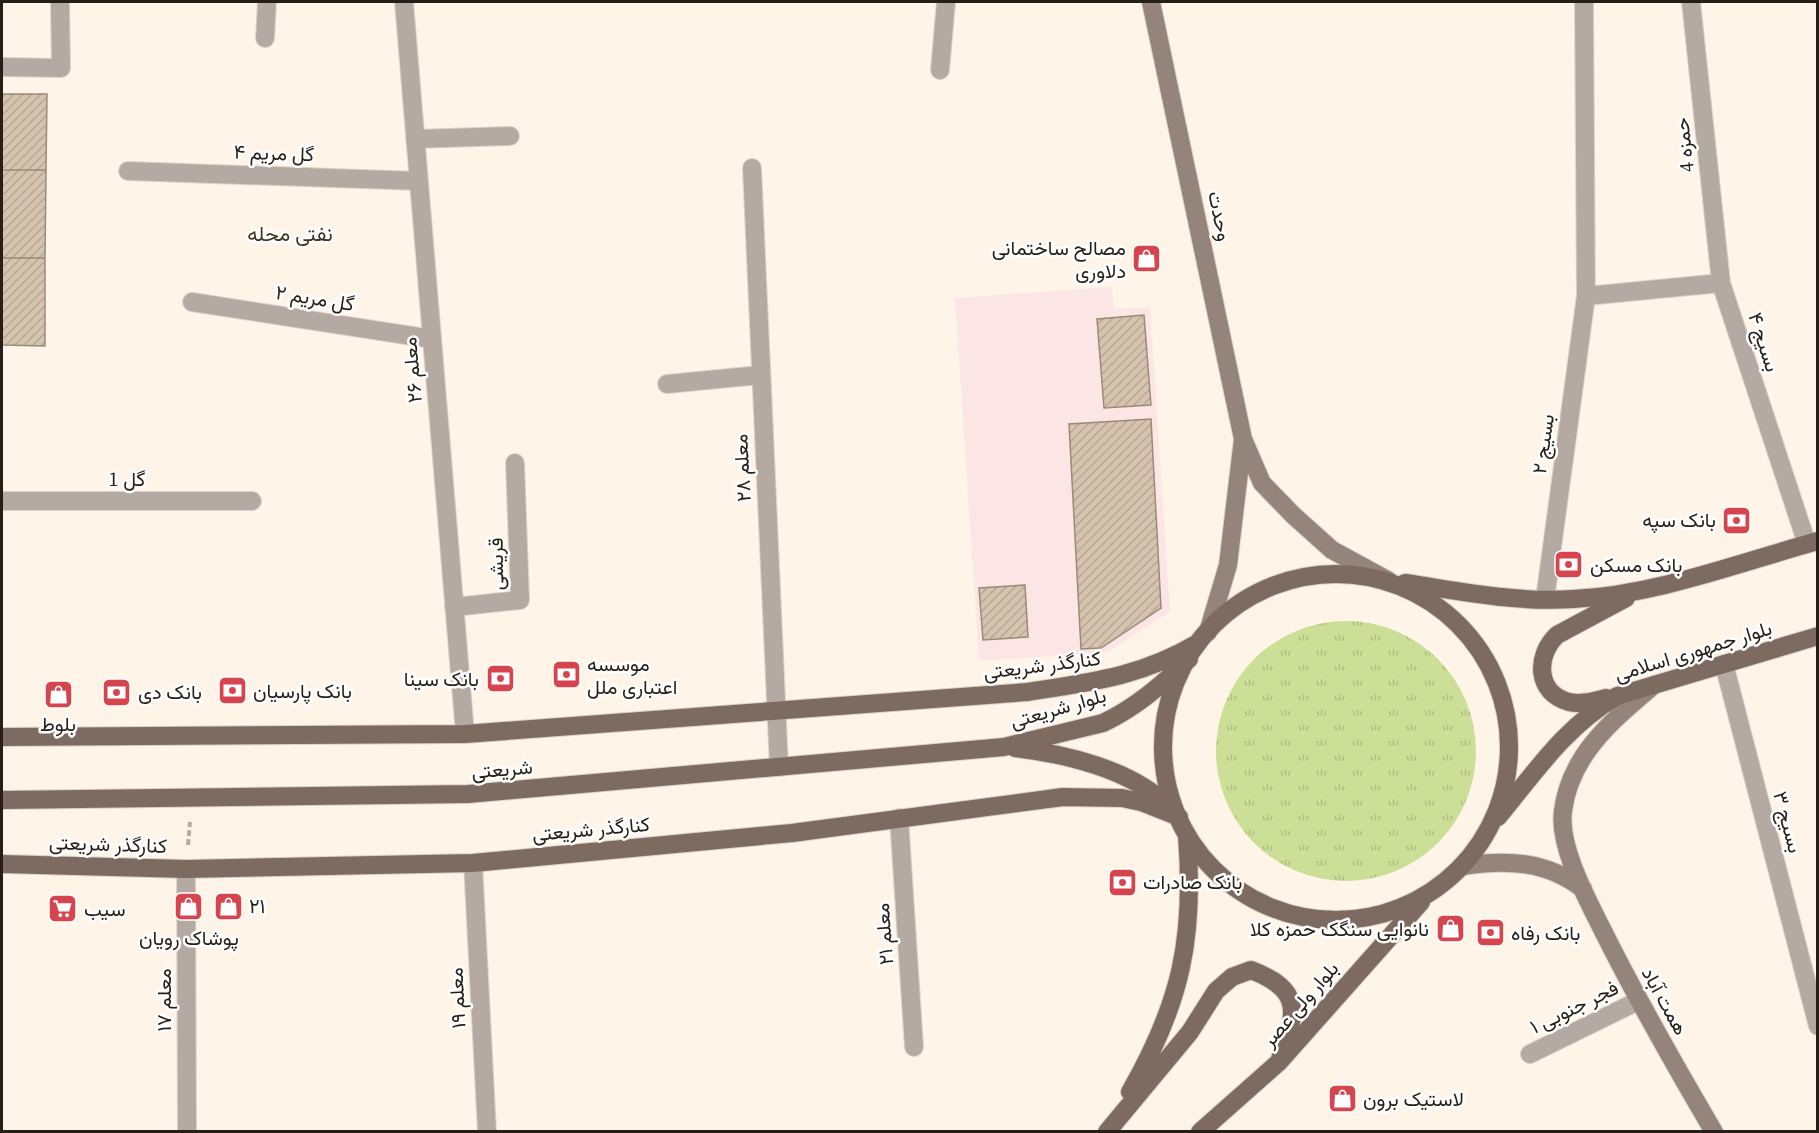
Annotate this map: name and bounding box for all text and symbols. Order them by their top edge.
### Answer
street label: حمزه 4 [1667,116,1701,174]
street label: گل مریم ۴ [233,138,315,168]
street label: وحدت [1201,188,1239,244]
district label: نفتی محله [247,219,333,248]
place label: مصالح ساختمانی دلاوری [992,234,1126,285]
shop icon: مصالح ساختمانی دلاوری [1131,243,1163,275]
street label: گل مریم ۲ [274,278,357,318]
street label: بسیج ۴ [1741,309,1787,375]
street label: معلم ۲۶ [395,336,429,404]
street label: بسیج ۲ [1525,412,1561,476]
street label: معلم ۲۸ [726,433,758,503]
street label: گل 1 [109,465,146,493]
bank icon: بانک سپه [1721,504,1753,536]
place label: بانک سپه [1642,506,1716,534]
street label: قریشی [482,537,510,591]
bank icon: بانک مسکن [1553,549,1585,581]
place label: بانک مسکن [1590,551,1683,579]
street label: بلوار جمهوری اسلامی [1611,614,1775,688]
street label: کنارگذر شریعتی [982,644,1102,686]
place label: موسسه اعتباری ملل [587,650,677,701]
bank icon: موسسه اعتباری ملل [550,659,582,691]
bank icon: بانک سینا [484,663,516,695]
place label: بانک سینا [404,665,479,693]
bank icon: بانک پارسیان [216,675,248,707]
bank icon: بانک دی [101,676,133,708]
place label: بانک پارسیان [253,677,352,705]
shop icon: بلوط [42,678,74,710]
place label: بانک دی [138,678,202,706]
street label: بلوار شریعتی [1007,681,1109,735]
place label: بلوط [40,710,76,738]
street label: شریعتی [470,752,534,786]
street label: بسیج ۳ [1766,788,1810,856]
street label: کنارگذر شریعتی [531,810,651,848]
street label: کنارگذر شریعتی [48,828,168,860]
bank icon: بانک صادرات [1106,866,1138,898]
place label: بانک صادرات [1143,868,1242,896]
shop icon: ۲۱ [212,890,244,922]
shop icon: پوشاک رویان [173,891,205,923]
place label: ۲۱ [249,892,265,920]
supermarket icon: سیب [47,893,79,925]
place label: سیب [84,895,126,923]
street label: معلم ۲۱ [868,902,900,966]
shop icon: نانوایی سنگک حمزه کلا [1434,913,1466,945]
place label: نانوایی سنگک حمزه کلا [1250,915,1429,943]
bank icon: بانک رفاه [1474,917,1506,949]
place label: بانک رفاه [1511,919,1581,947]
place label: پوشاک رویان [139,924,239,952]
street label: بلوار ولی عصر [1254,955,1345,1054]
street label: همت آباد [1635,962,1695,1040]
street label: معلم ۱۹ [441,967,473,1029]
street label: معلم ۱۷ [150,968,178,1032]
street label: فجر جنوبی ۱ [1525,974,1623,1040]
shop icon: لاستیک برون [1326,1083,1358,1115]
place label: لاستیک برون [1363,1085,1464,1113]

